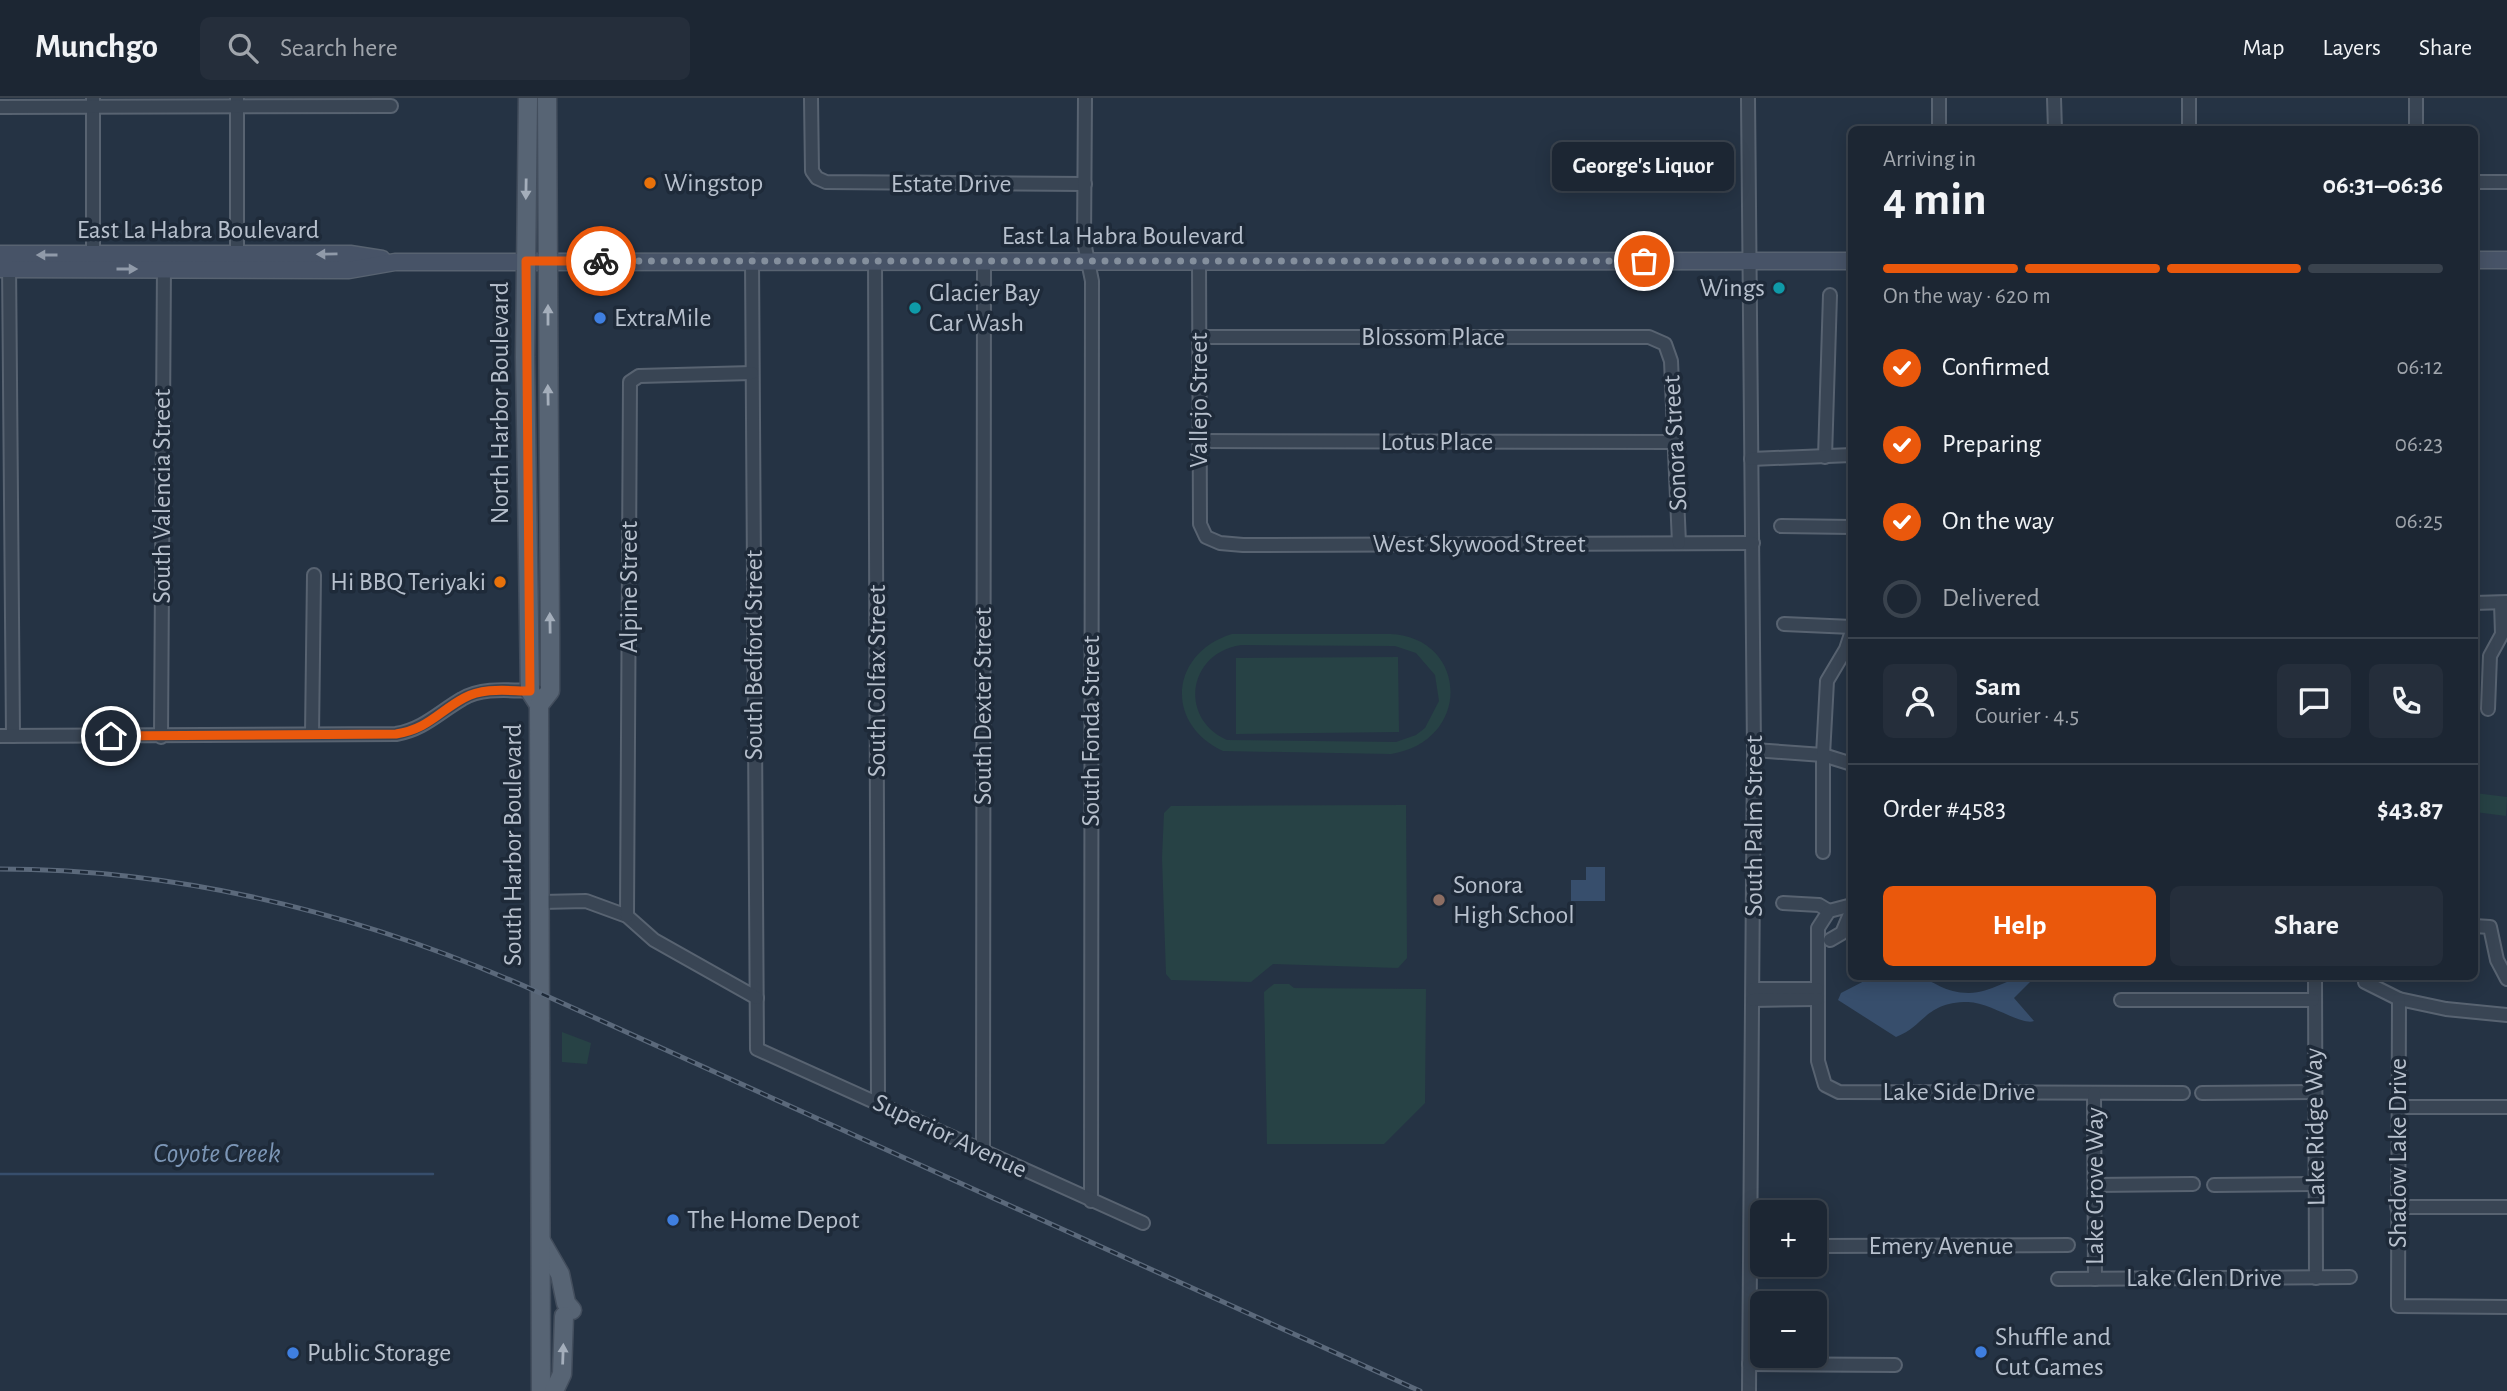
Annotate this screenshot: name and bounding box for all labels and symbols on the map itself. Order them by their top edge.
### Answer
callout: George's Liquor [1553,142,1735,191]
place label: Wingstop [664,170,763,196]
street label: Estate Drive [891,171,1011,197]
marker: Wingstop [642,175,658,191]
one-way arrow [521,178,532,200]
street label: East La Habra Boulevard [77,217,319,243]
street label: East La Habra Boulevard [1002,223,1244,249]
courier [566,226,636,296]
pin [1614,231,1674,291]
one-way arrow [316,248,338,260]
one-way arrow [36,249,58,261]
one-way arrow [116,263,138,275]
place label: Wings [1700,275,1765,301]
place label: Glacier Bay Car Wash [929,280,1040,336]
marker: Wings [1771,280,1787,296]
street label: North Harbor Boulevard [487,282,513,524]
marker: Glacier Bay Car Wash [907,300,923,316]
one-way arrow [542,303,554,325]
place label: ExtraMile [614,305,712,331]
marker: ExtraMile [592,310,608,326]
street label: Blossom Place [1361,324,1505,350]
street label: Vallejo Street [1186,332,1212,468]
street label: Sonora Street [1658,374,1692,512]
one-way arrow [542,384,554,406]
street label: South Valencia Street [149,389,175,603]
street label: Lotus Place [1381,429,1493,455]
street label: Alpine Street [616,521,642,653]
street label: West Skywood Street [1373,531,1585,557]
street label: South Bedford Street [741,550,767,760]
place label: Hi BBQ Teriyaki [330,569,486,595]
marker: Hi BBQ Teriyaki [492,574,508,590]
street label: South Colfax Street [864,585,890,777]
street label: South Dexter Street [970,607,996,805]
one-way arrow [544,612,556,634]
street label: South Fonda Street [1078,635,1104,827]
pin [81,706,141,766]
street label: South Harbor Boulevard [500,724,526,966]
street label: South Palm Street [1741,735,1767,917]
place label: Sonora High School [1453,872,1575,928]
marker: Sonora High School [1431,892,1447,908]
street label: Lake Ridge Way [2301,1048,2329,1206]
street label: Shadow Lake Drive [2385,1058,2411,1248]
street label: Lake Side Drive [1883,1079,2035,1105]
street label: Superior Avenue [869,1089,1031,1183]
street label: Lake Grove Way [2082,1107,2108,1265]
water label: Coyote Creek [153,1140,281,1168]
place label: The Home Depot [687,1207,859,1233]
marker: The Home Depot [665,1212,681,1228]
street label: Emery Avenue [1869,1233,2013,1259]
street label: Lake Glen Drive [2126,1265,2282,1291]
place label: Shuffle and Cut Games [1995,1324,2111,1380]
place label: Public Storage [307,1340,451,1366]
one-way arrow [558,1343,569,1365]
marker: Shuffle and Cut Games [1973,1344,1989,1360]
marker: Public Storage [285,1345,301,1361]

